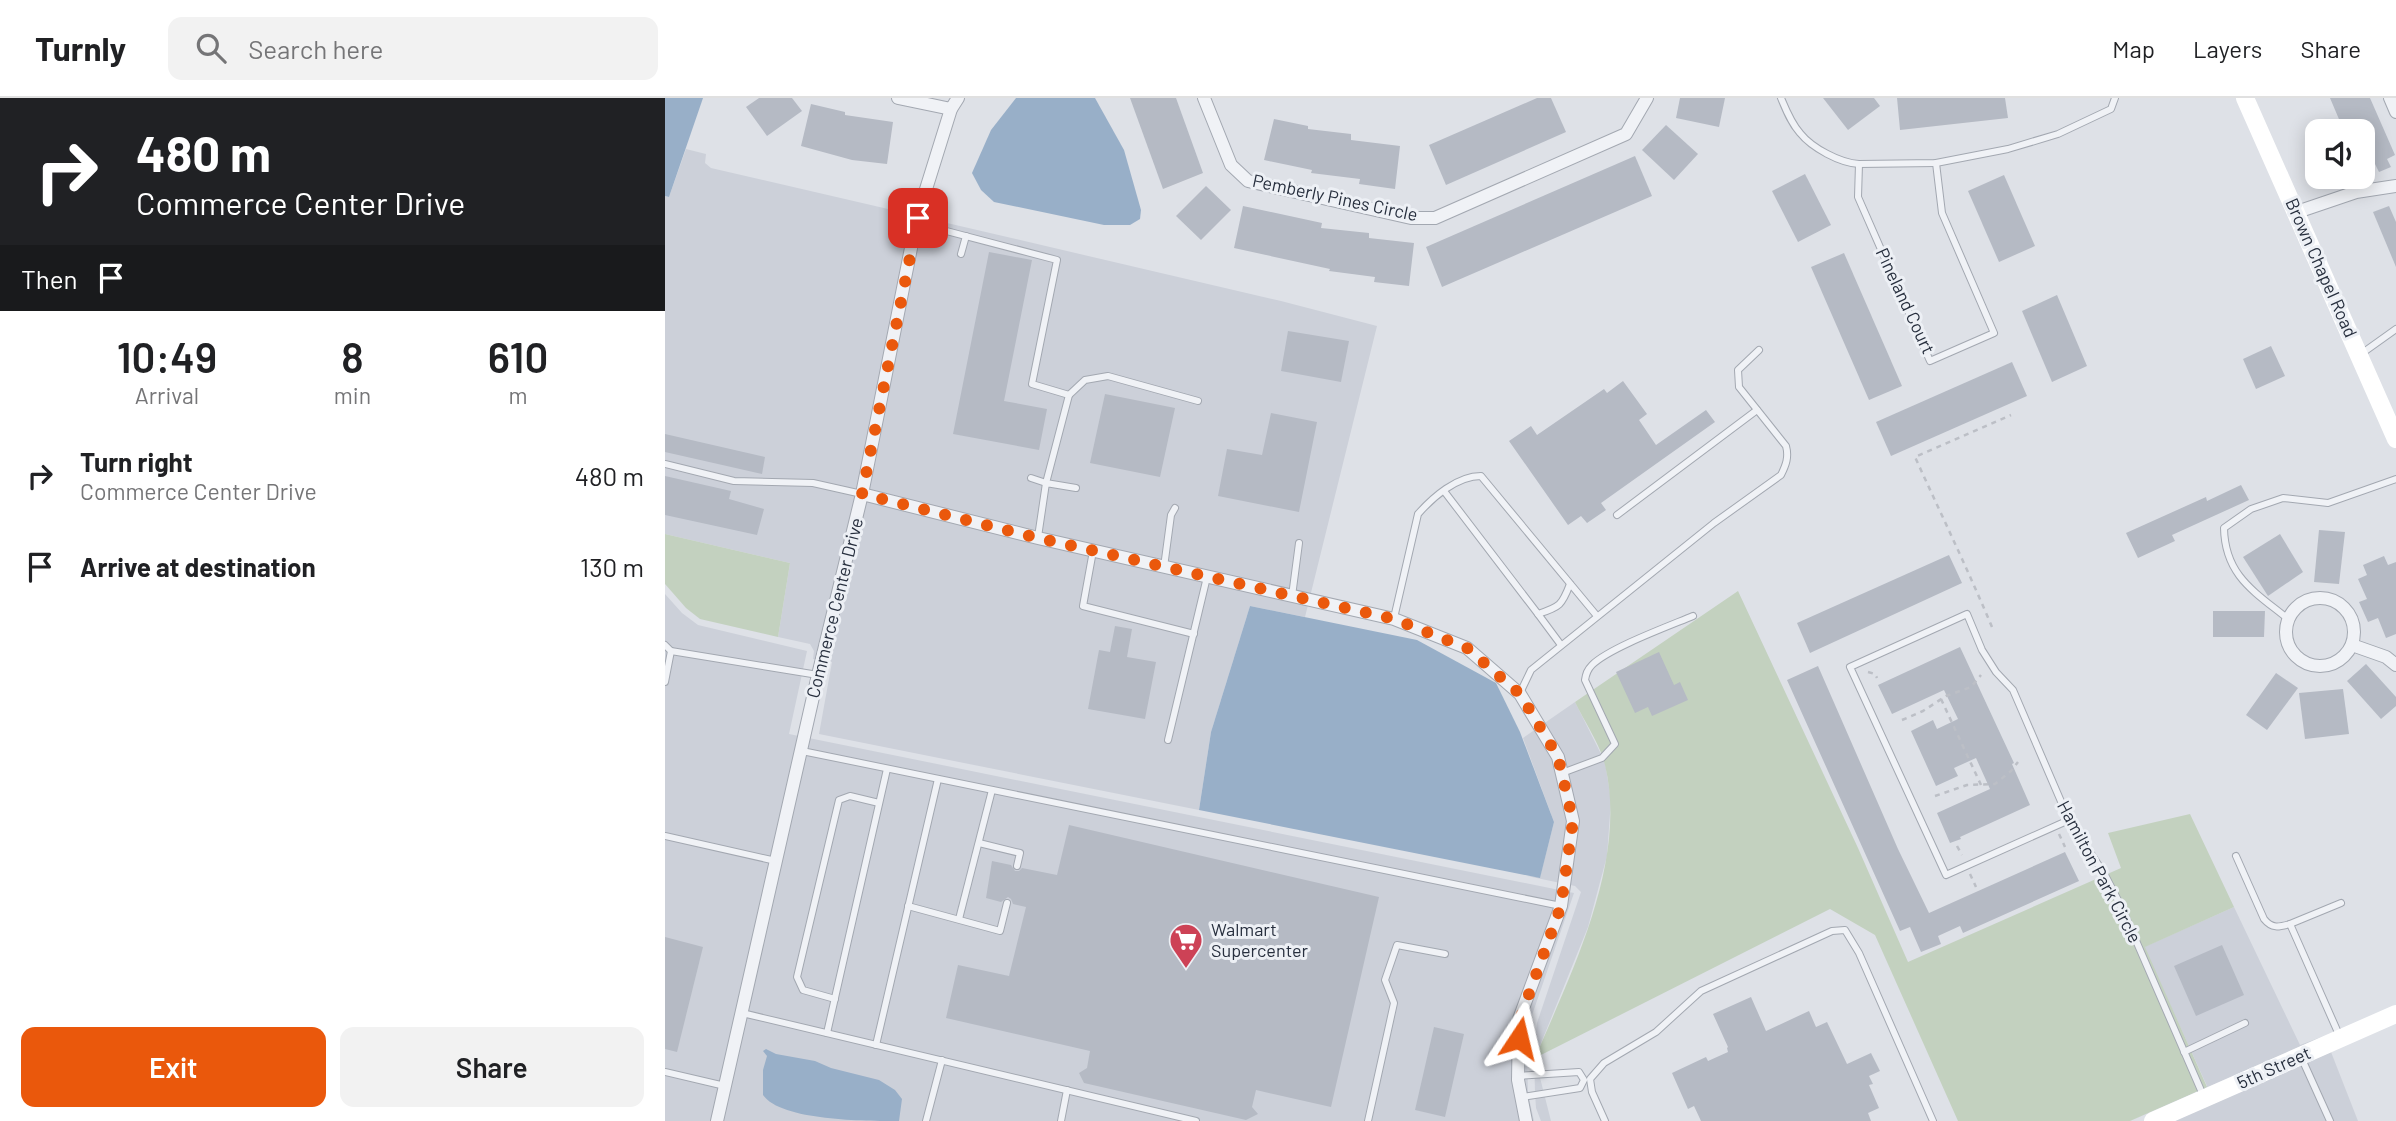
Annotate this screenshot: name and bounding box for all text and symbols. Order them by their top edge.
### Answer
search box [168,17,658,80]
text: Turnly [35,28,126,68]
icon: search [192,29,230,67]
text: Search here [248,33,383,64]
text: Map [2112,34,2155,63]
text: Layers [2193,34,2262,63]
text: Share [2300,34,2361,63]
map controls [2305,119,2375,189]
button: sound [2305,119,2375,189]
text: 480 m [136,123,271,182]
icon: right [21,126,112,217]
street label: Pemberly Pines Circle [1251,169,1420,225]
text: Commerce Center Drive [136,183,465,221]
pin [888,188,948,248]
street label: Brown Chapel Road [2281,194,2363,341]
icon: arrive [899,199,937,237]
street label: Pineland Court [1872,244,1940,357]
icon: arrive [92,259,130,297]
text: Then [21,263,78,294]
text: 10:49 [117,331,217,381]
text: 8 [341,331,364,381]
text: 610 [488,331,548,381]
text: Arrival [135,381,199,409]
text: min [334,381,371,409]
text: m [509,381,528,409]
text: Turn right [80,446,193,477]
icon: right [21,457,59,495]
text: 480 m [575,460,644,491]
text: Commerce Center Drive [80,477,317,505]
street label: Commerce Center Drive [801,515,867,700]
icon: arrive [21,548,59,586]
text: Arrive at destination [80,551,316,582]
text: 130 m [580,551,644,582]
street label: Hamilton Park Circle [2053,797,2147,946]
place label: Walmart Supercenter [1211,918,1309,961]
supermarket icon: Walmart Supercenter [1167,921,1205,970]
position arrow [1482,1001,1556,1075]
button: Exit [21,1027,326,1107]
button: Share [340,1027,644,1107]
street label: 5th Street [2233,1041,2314,1093]

